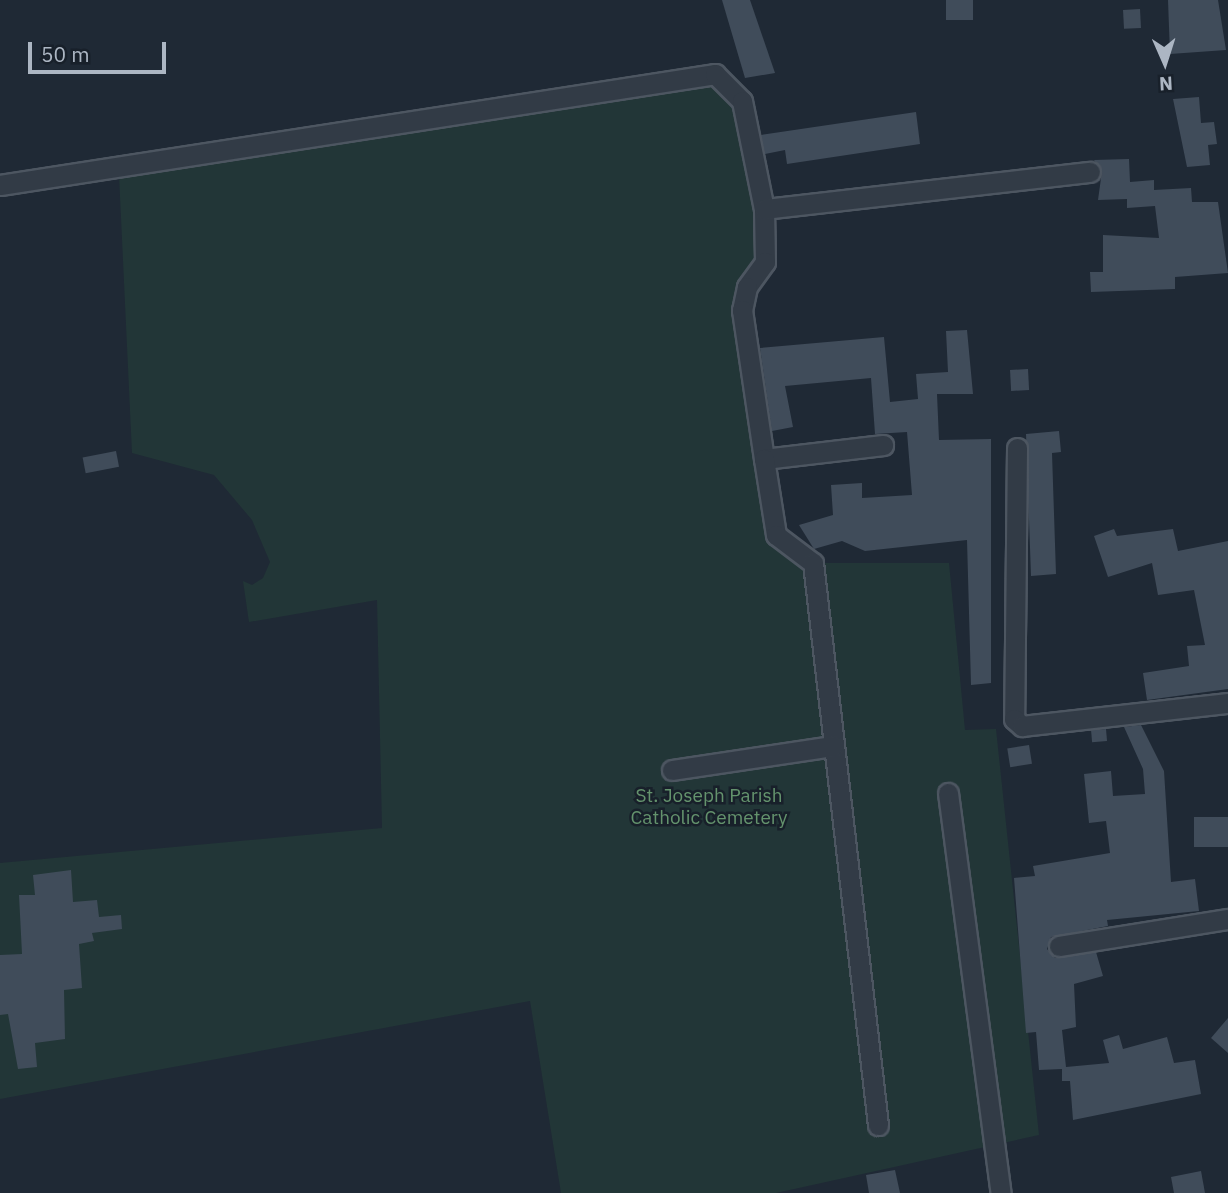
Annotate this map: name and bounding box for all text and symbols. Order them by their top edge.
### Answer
scale bar [32,28,170,72]
north arrow [1130,28,1200,98]
text: 50 m [41,40,90,68]
text: N [1159,72,1174,96]
park label: St. Joseph Parish Catholic Cemetery [631,785,787,829]

